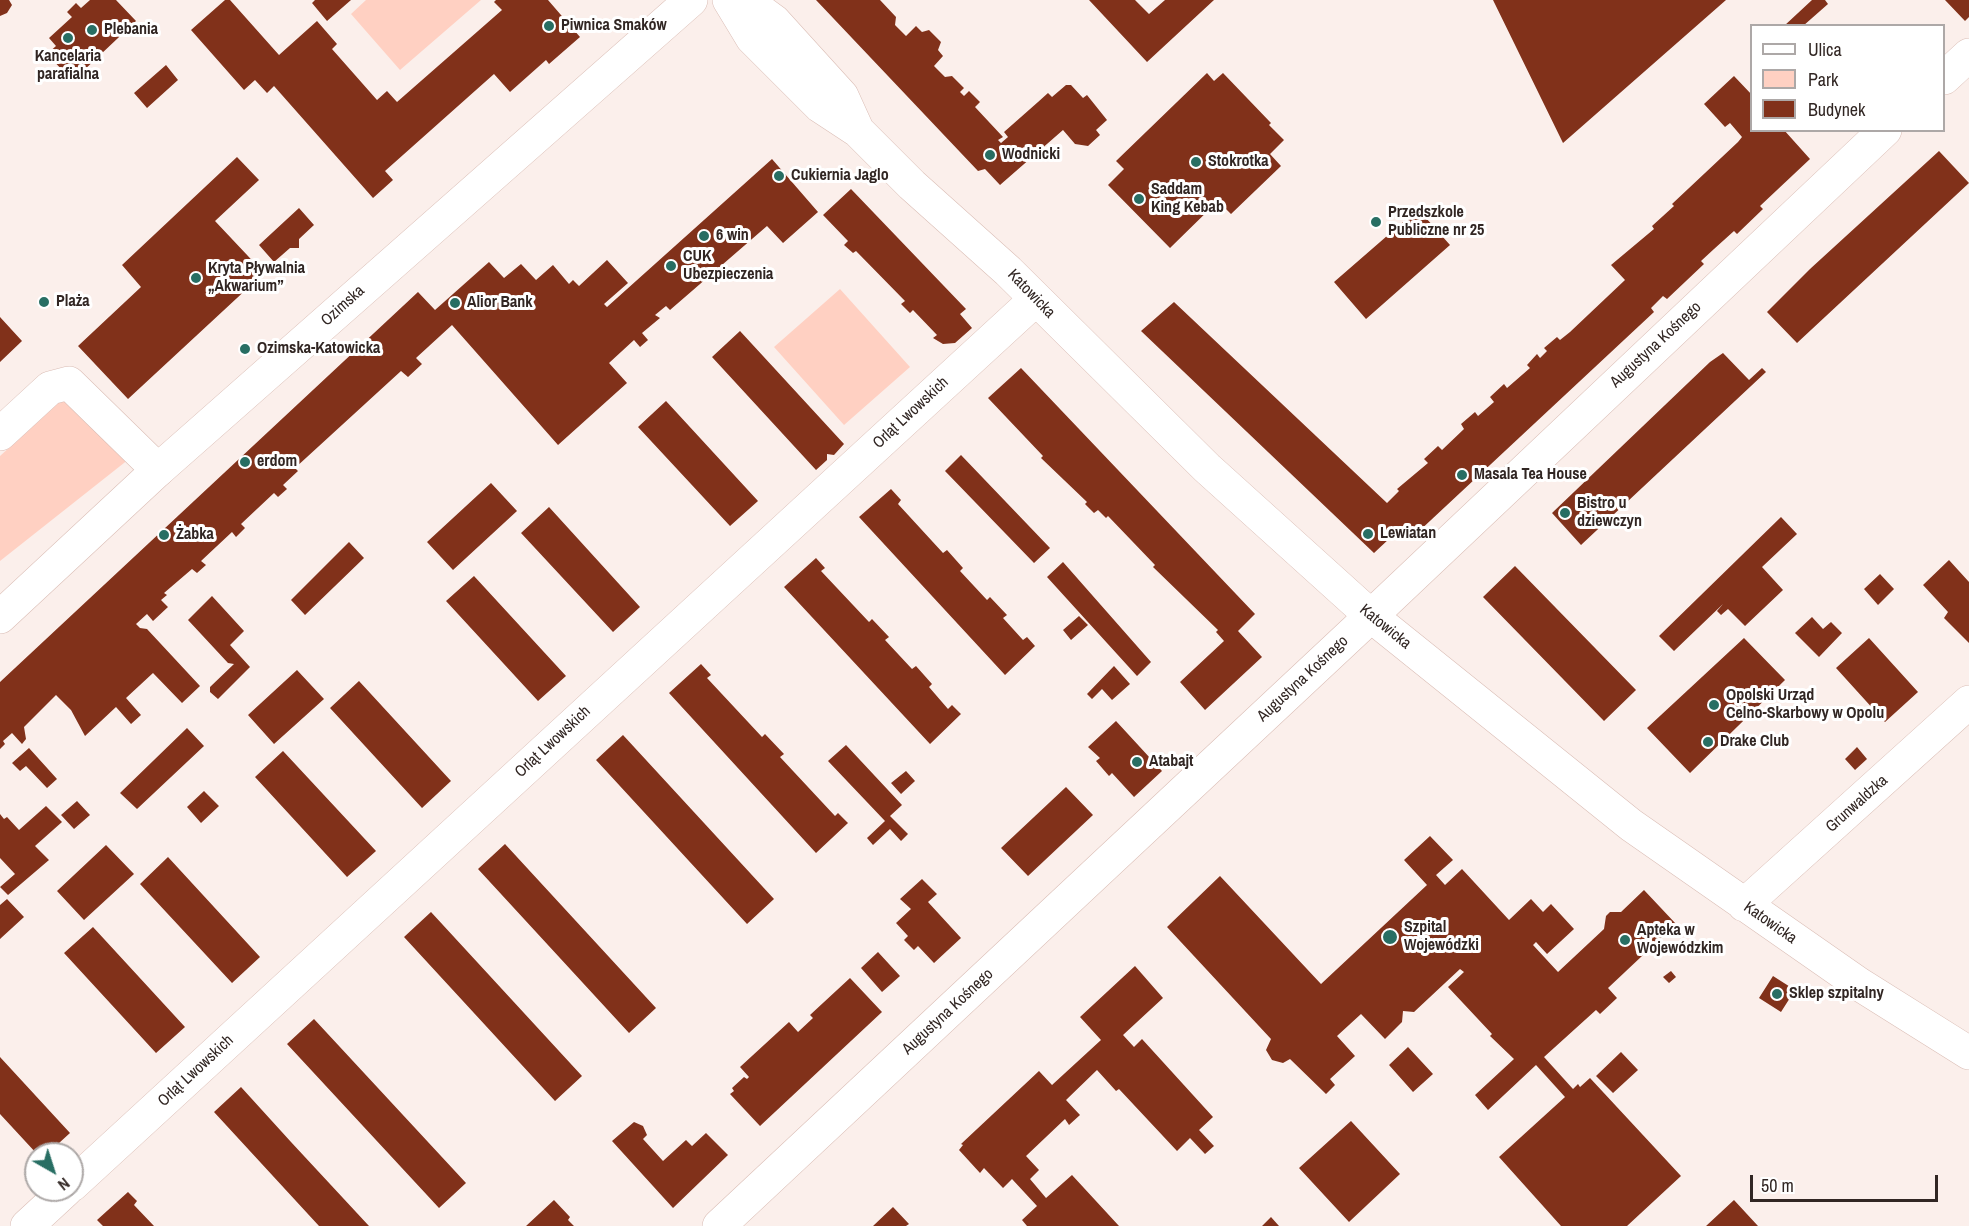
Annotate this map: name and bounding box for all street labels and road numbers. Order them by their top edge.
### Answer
street label: Katowicka [1003,266,1059,322]
street label: Ozimska [317,282,369,330]
street label: Augustyna Kośnego [1607,298,1705,392]
street label: Orląt Lwowskich [869,373,953,453]
street label: Katowicka [1355,600,1415,654]
street label: Augustyna Kośnego [1254,632,1352,726]
street label: Orląt Lwowskich [511,702,595,782]
street label: Grunwaldzka [1822,771,1892,837]
street label: Katowicka [1740,898,1800,948]
street label: Augustyna Kośnego [899,965,997,1059]
street label: Orląt Lwowskich [154,1031,238,1111]

